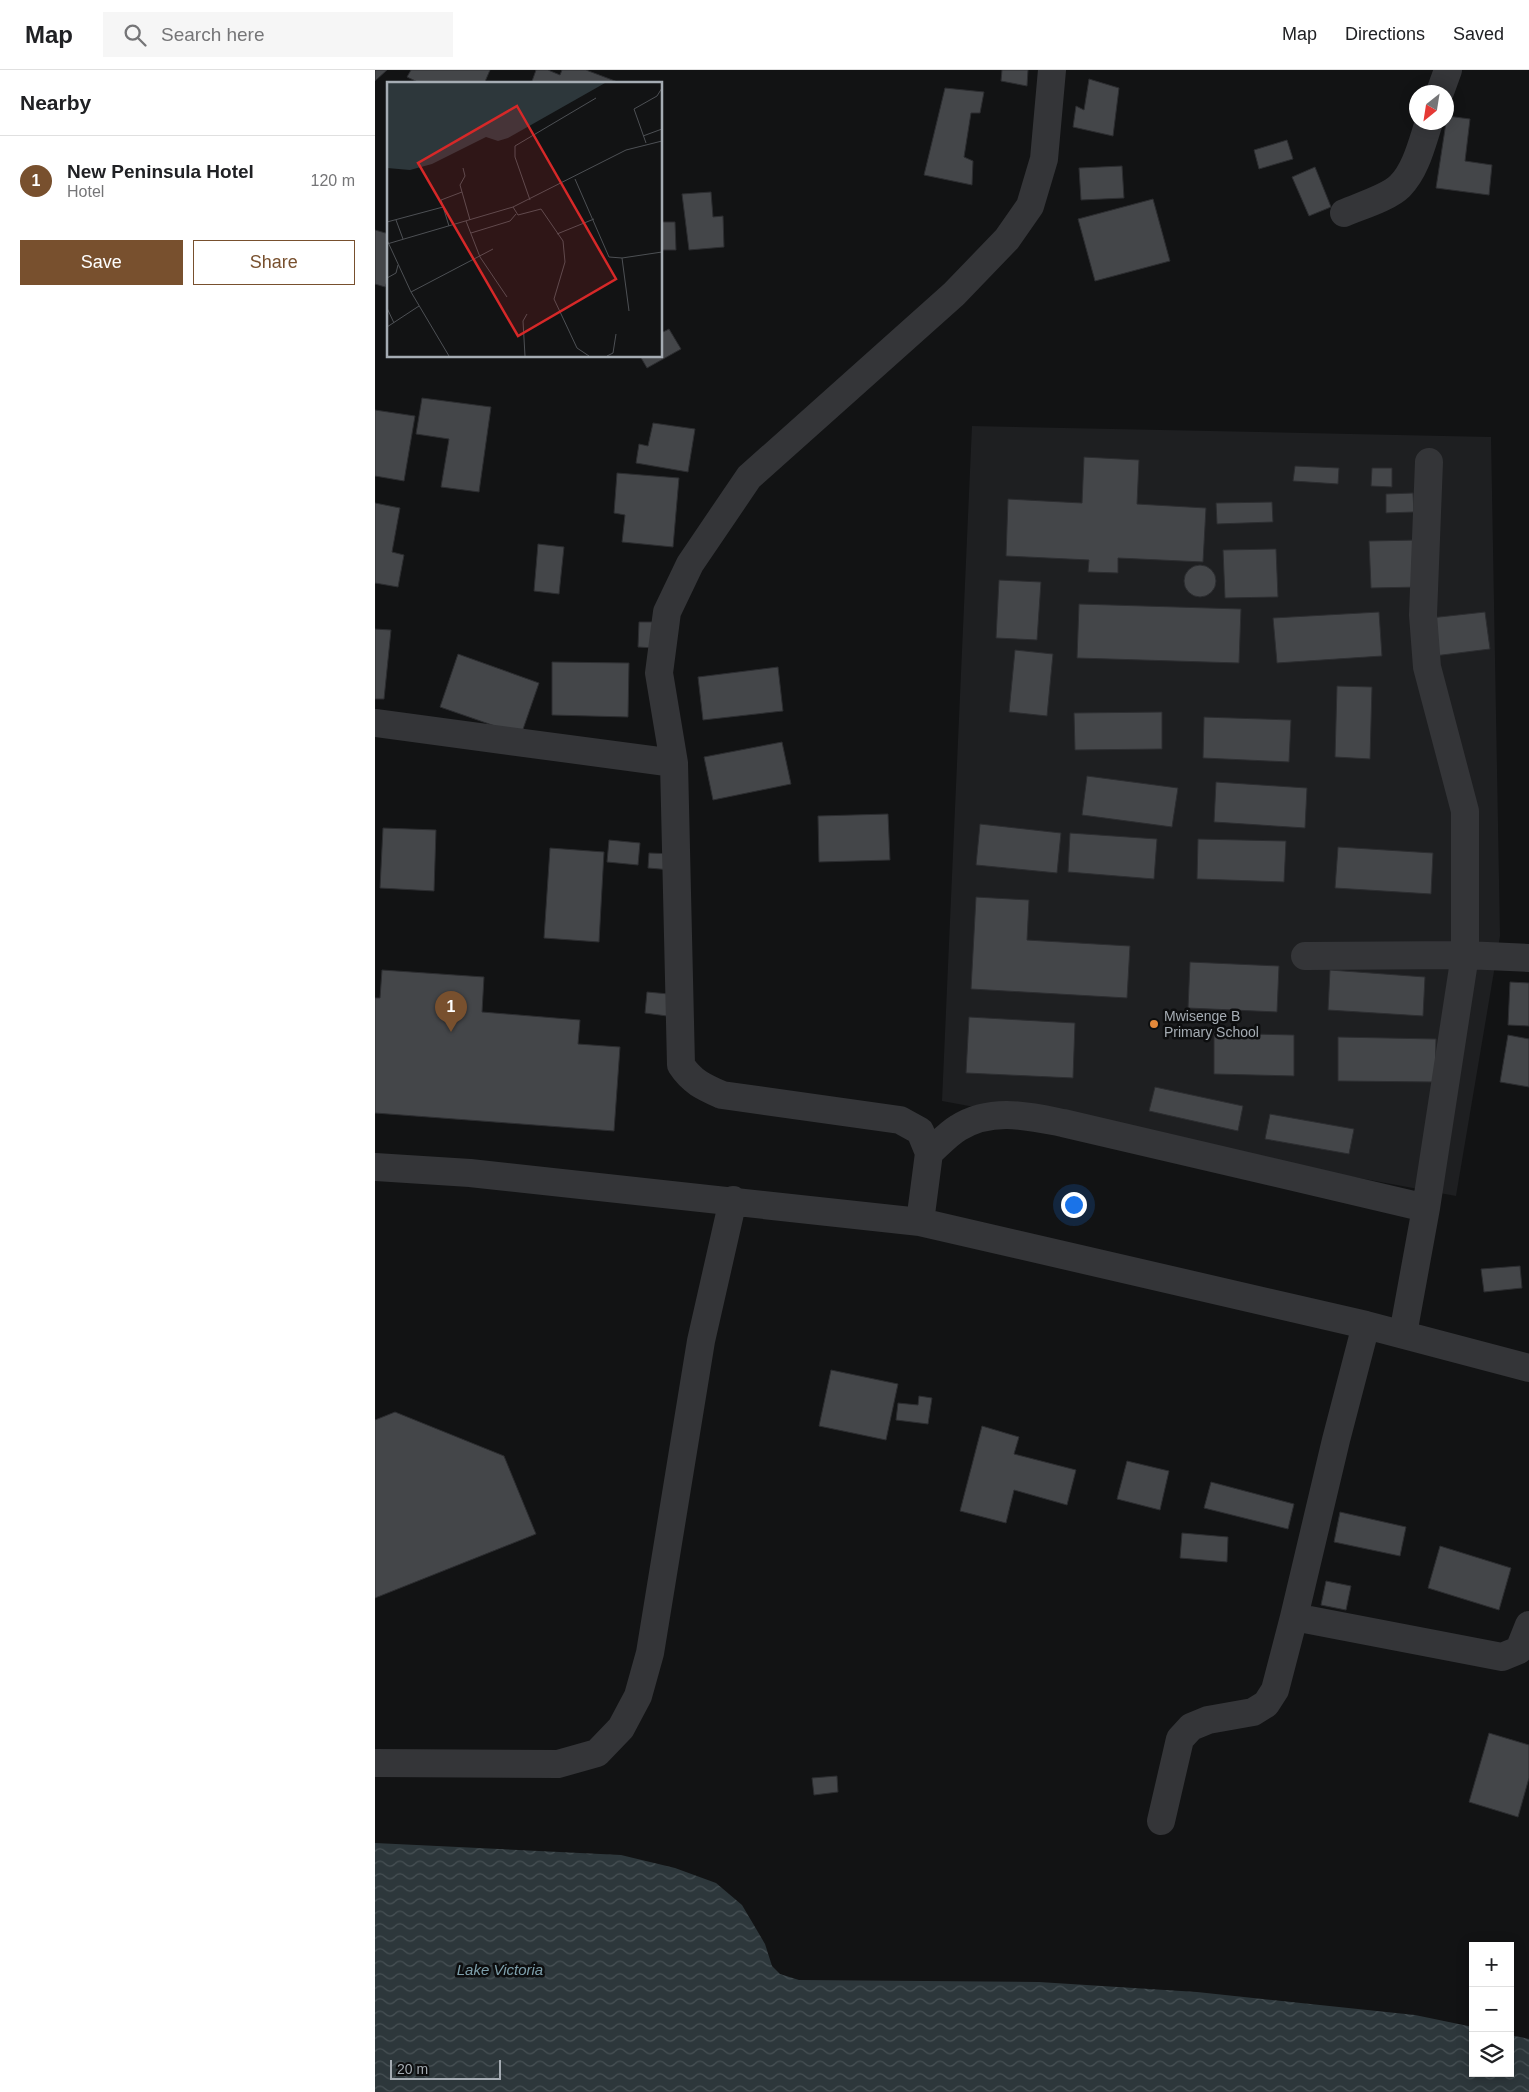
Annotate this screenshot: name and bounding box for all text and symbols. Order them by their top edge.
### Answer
search box [103,12,453,57]
text: Map [25,21,73,48]
icon: search [121,21,149,49]
text: Search here [161,24,265,45]
text: Map [1282,24,1317,44]
text: Directions [1345,24,1425,44]
text: Saved [1453,24,1504,44]
inset map [387,82,663,358]
north arrow [1409,85,1454,130]
text: Nearby [20,91,91,114]
text: New Peninsula Hotel [67,161,254,182]
text: 1 [32,172,40,189]
text: 120 m [311,172,355,189]
text: Hotel [67,183,104,200]
button: Save [20,240,183,285]
button: Share [193,240,355,285]
pin: 1 [435,991,467,1032]
place label: Mwisenge B Primary School [1164,1008,1259,1040]
marker: Mwisenge B Primary School [1148,1018,1160,1030]
your location [1061,1192,1087,1218]
map controls [1469,1942,1514,2077]
button: + [1469,1942,1514,1987]
water label: Lake Victoria [457,1961,543,1978]
button: − [1469,1987,1514,2032]
button: layers [1469,2032,1514,2077]
scale bar [390,2057,501,2080]
text: 20 m [397,2061,428,2077]

